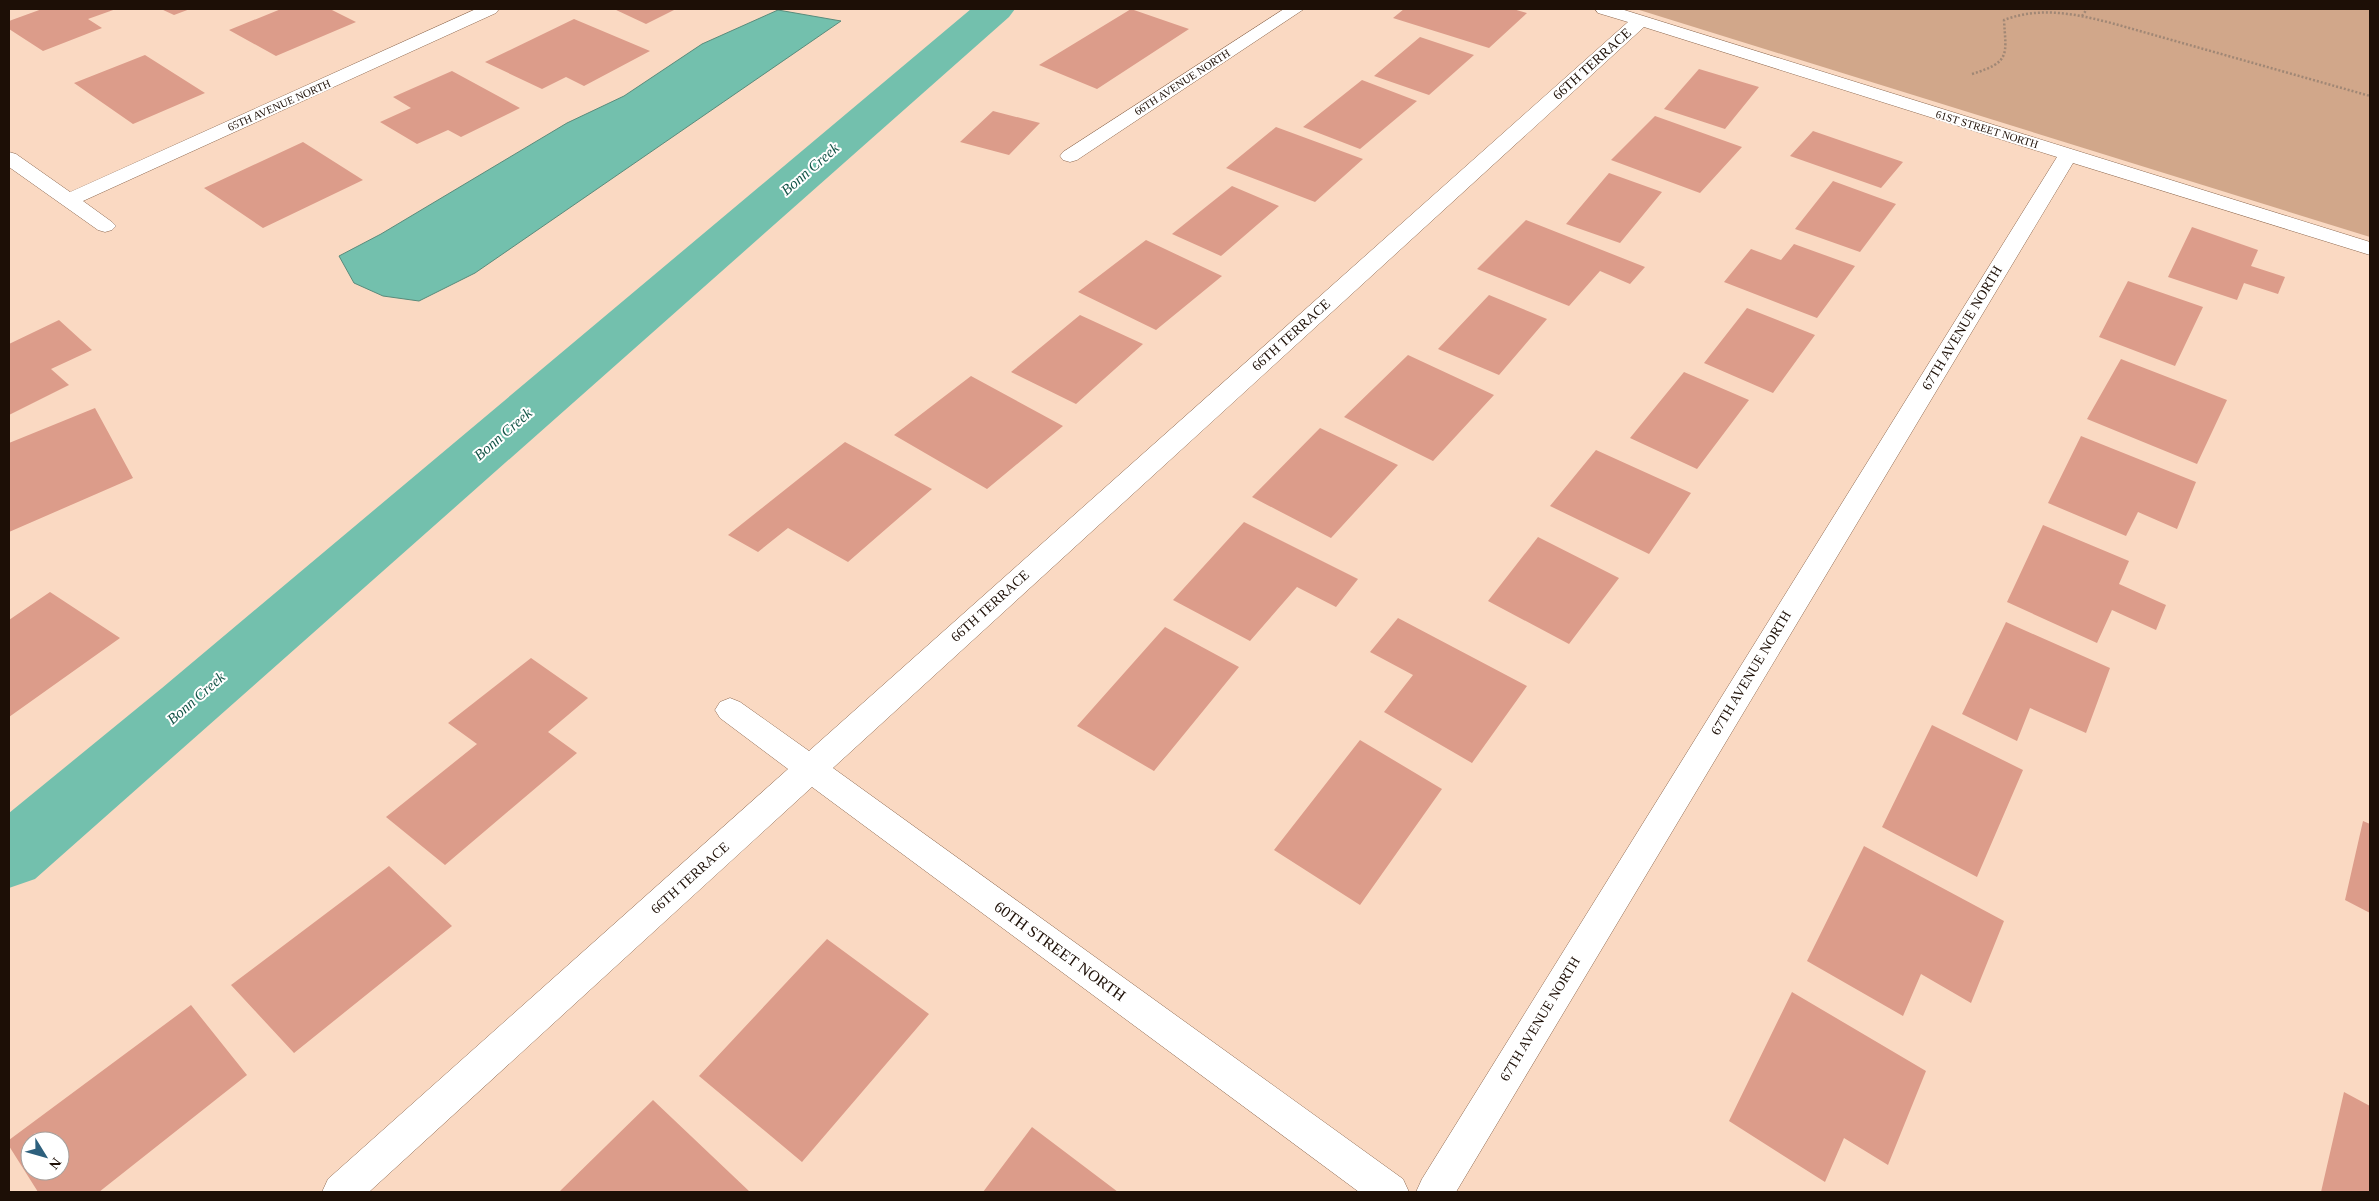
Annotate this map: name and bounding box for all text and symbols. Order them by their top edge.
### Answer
street label: 66TH TERRACE [1550,25,1634,103]
street label: 66TH AVENUE NORTH [1132,47,1232,117]
street label: 65TH AVENUE NORTH [226,77,332,133]
street label: 61ST STREET NORTH [1934,108,2040,150]
water label: Bonn Creek [778,140,842,198]
street label: 67TH AVENUE NORTH [1919,263,2005,393]
street label: 66TH TERRACE [1249,296,1333,374]
water label: Bonn Creek [471,405,535,463]
street label: 66TH TERRACE [948,567,1032,645]
street label: 67TH AVENUE NORTH [1708,608,1794,738]
water label: Bonn Creek [164,669,228,727]
street label: 66TH TERRACE [648,839,732,917]
street label: 60TH STREET NORTH [991,898,1129,1005]
street label: 67TH AVENUE NORTH [1497,954,1583,1084]
north arrow [20,1131,70,1181]
text: N [46,1155,64,1172]

